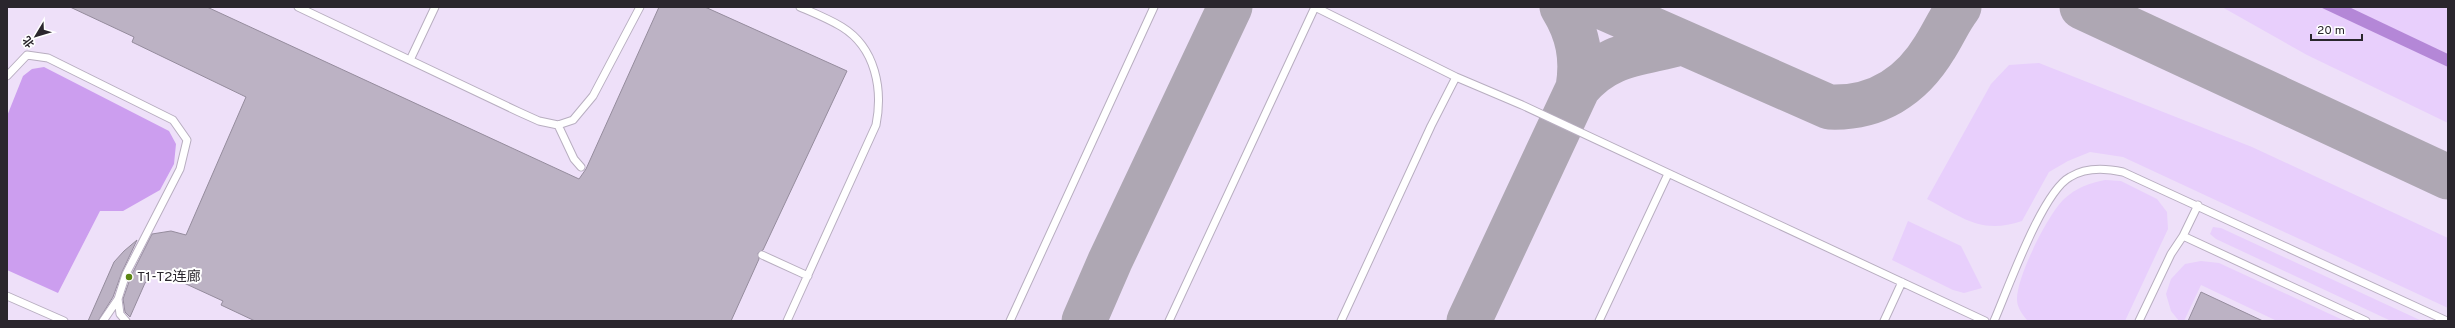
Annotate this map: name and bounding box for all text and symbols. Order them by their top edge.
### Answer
north arrow [16,16,56,56]
scale bar [2311,16,2362,42]
text: 20 m [2317,23,2345,39]
text: 北 [20,33,38,50]
place label: T1-T2连廊 [137,268,201,286]
marker: T1-T2连廊 [124,272,134,282]

